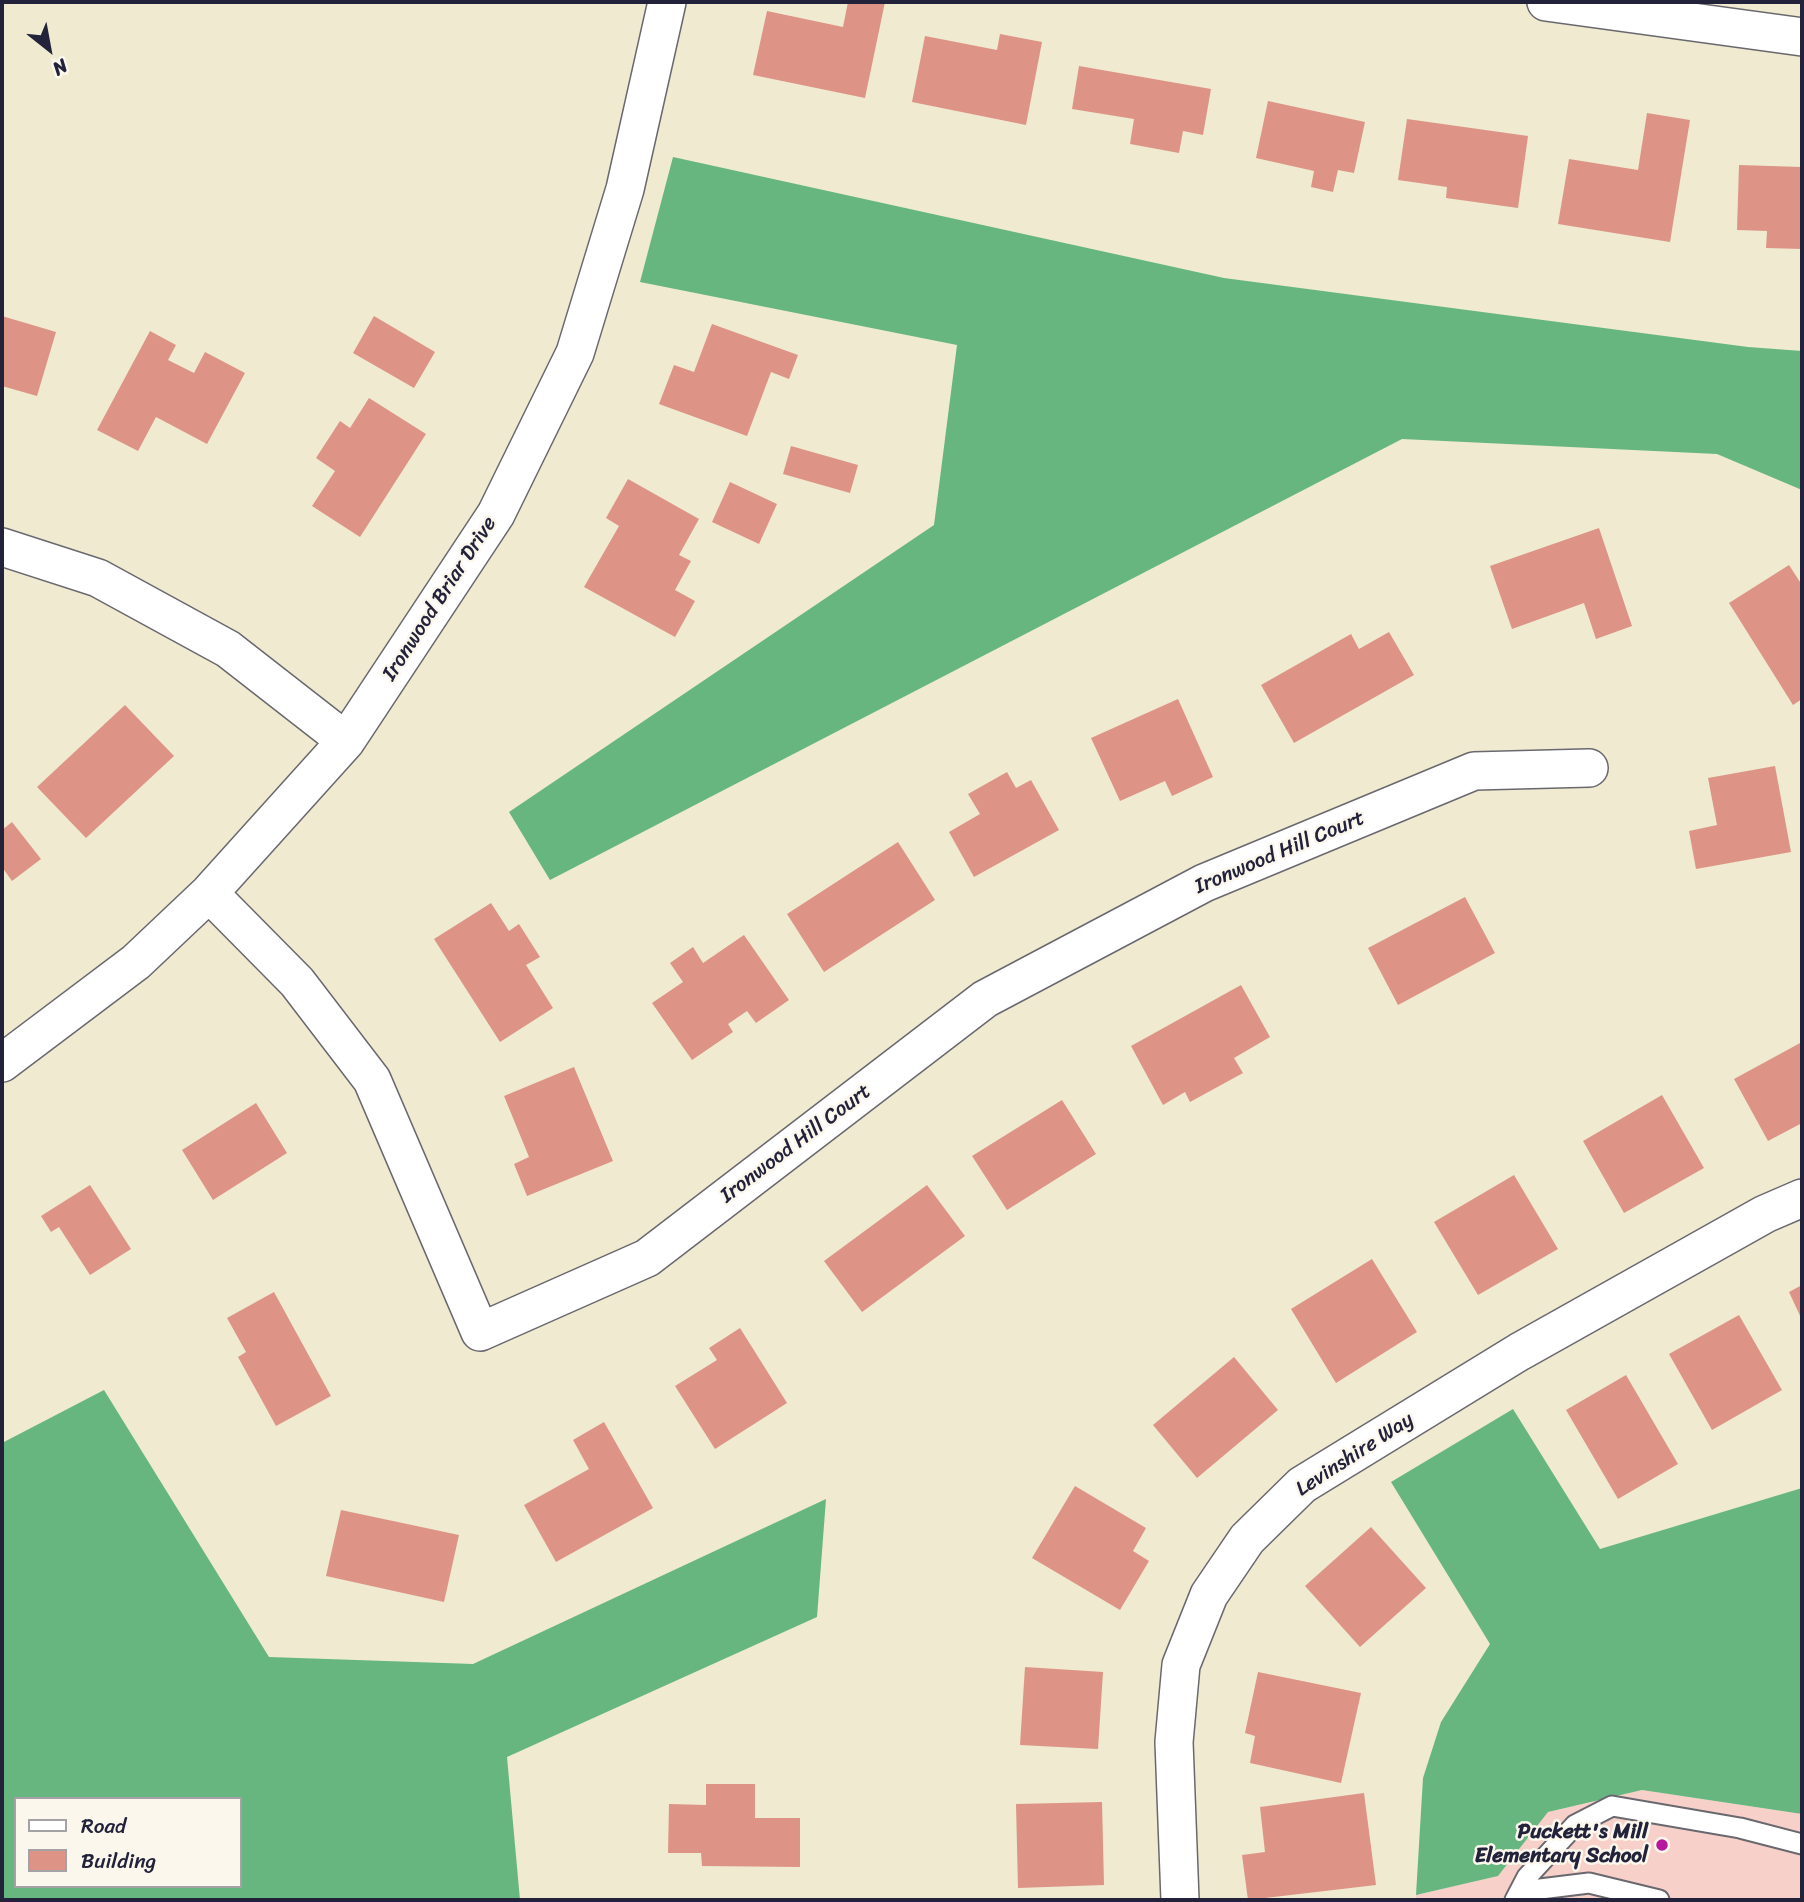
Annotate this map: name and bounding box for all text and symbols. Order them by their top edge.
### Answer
north arrow [14,14,84,84]
text: N [46,50,74,85]
street label: Ironwood Briar Drive [377,512,503,686]
street label: Ironwood Hill Court [1191,806,1369,900]
street label: Ironwood Hill Court [716,1079,876,1209]
street label: Levinshire Way [1291,1408,1419,1502]
legend [14,1797,242,1888]
text: Road [81,1807,126,1845]
place label: Puckett's Mill Elementary School [1475,1820,1648,1870]
marker: Puckett's Mill Elementary School [1654,1837,1670,1853]
text: Building [81,1842,156,1880]

